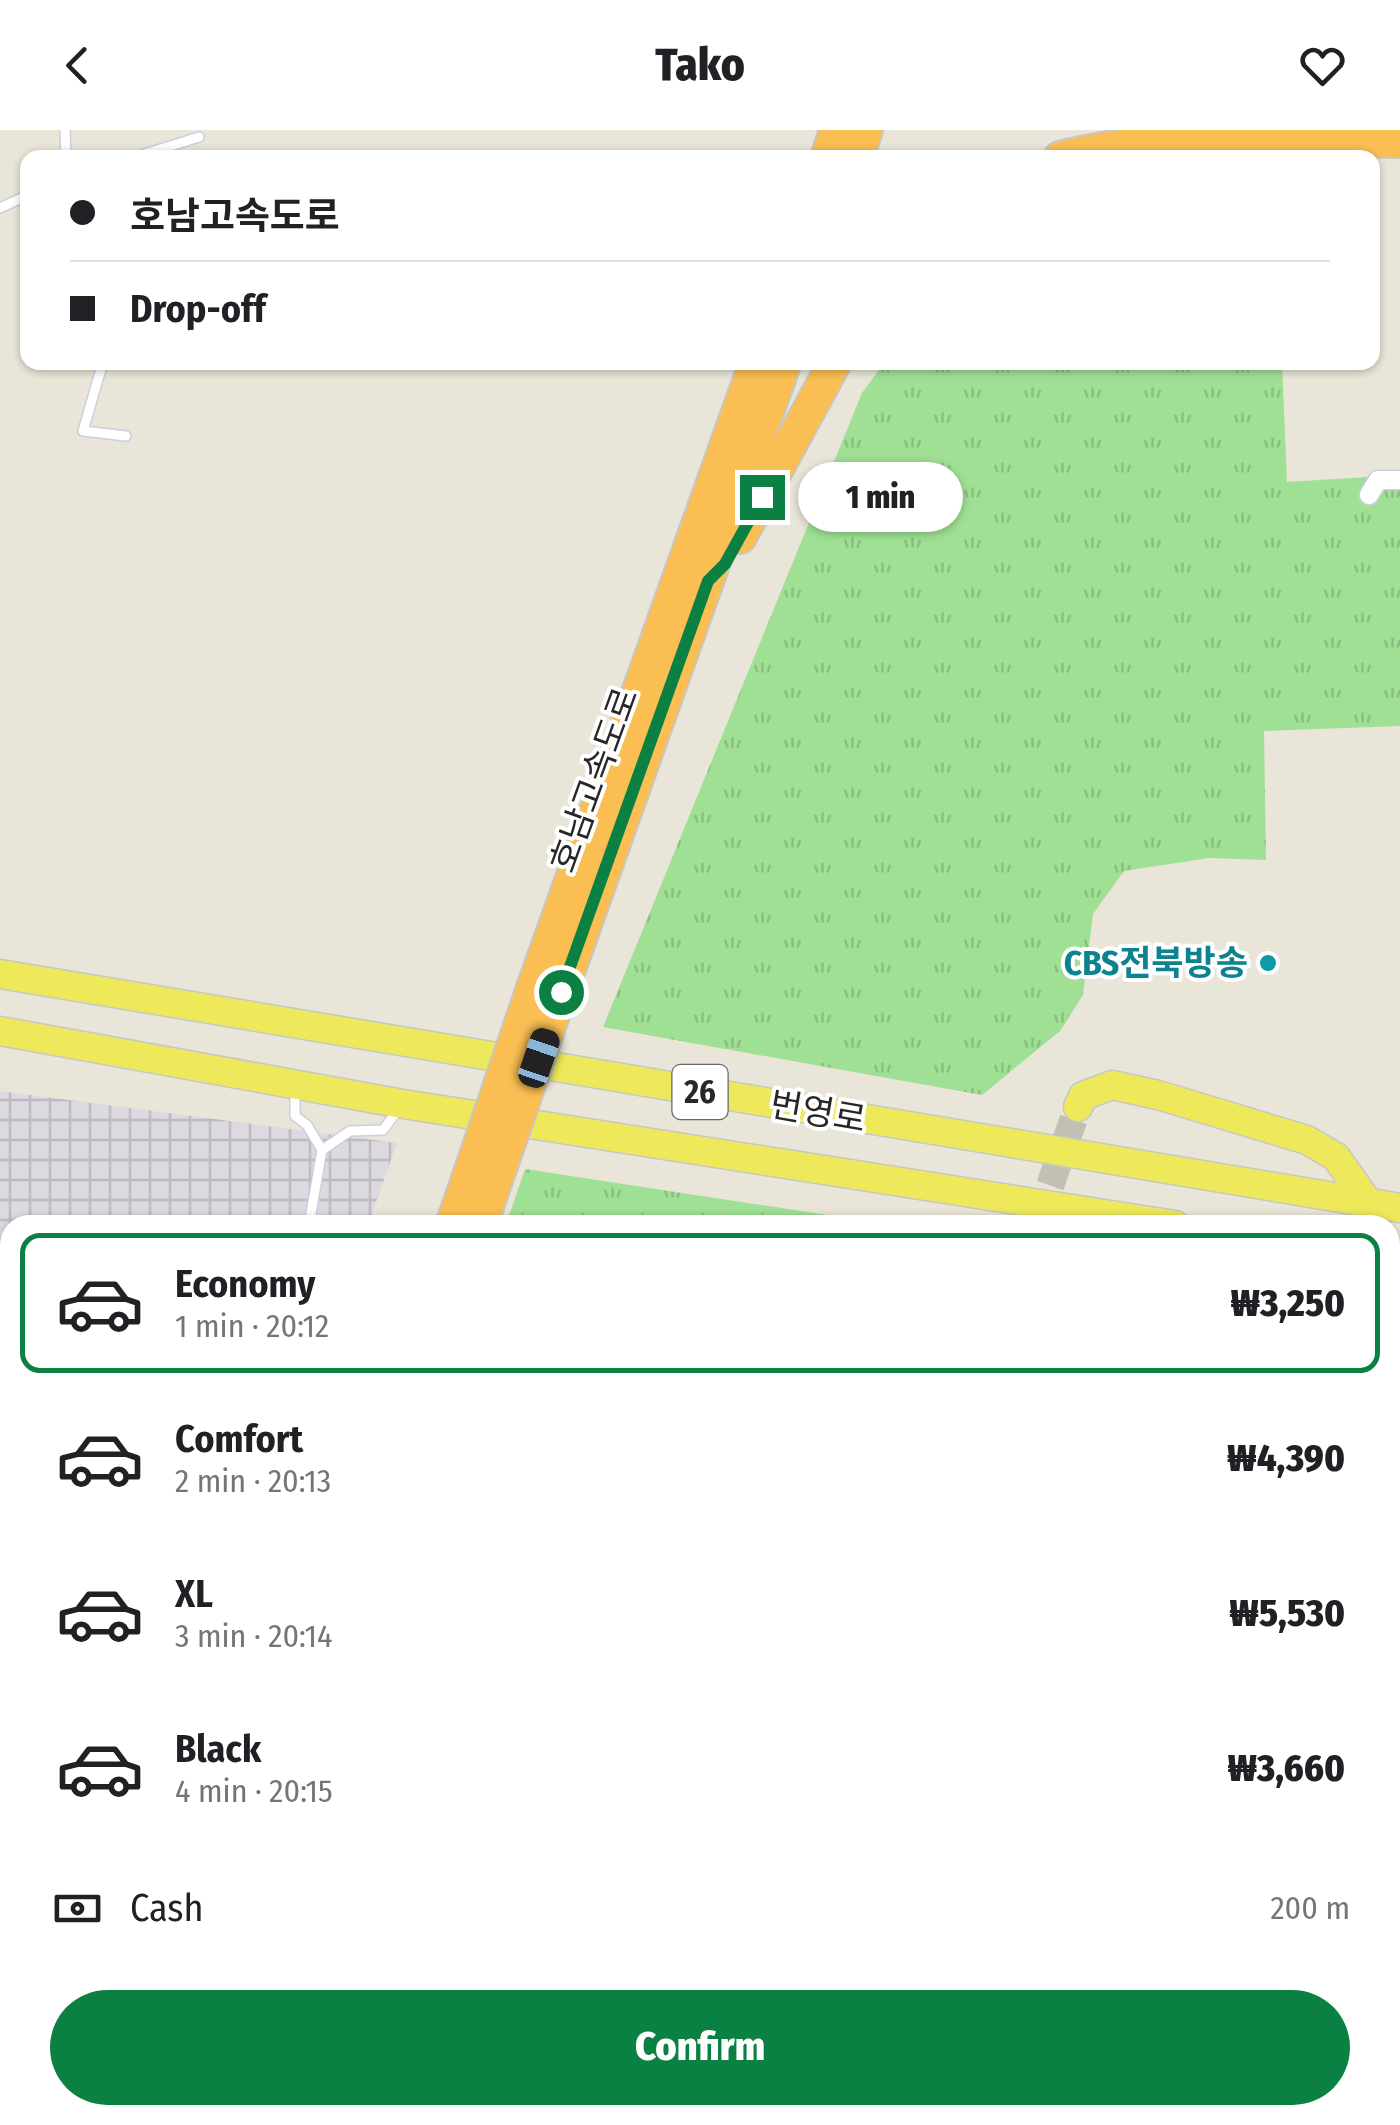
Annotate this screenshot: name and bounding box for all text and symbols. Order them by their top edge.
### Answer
icon: back [50,38,105,93]
text: Tako [655,38,745,92]
icon: heart [1295,38,1350,93]
text: 호남고속도로 [130,193,340,239]
text: Drop-off [130,286,266,332]
callout: 1 min [797,462,962,532]
route end [740,475,785,520]
text: 1 min [846,478,915,516]
street label: 호남고속도로 [541,682,647,878]
place label: CBS전북방송 [1064,942,1248,984]
marker: CBS전북방송 [1257,952,1279,974]
route start [539,970,584,1015]
car [515,1025,563,1091]
road number: 26 [672,1065,728,1119]
street label: 번영로 [767,1083,869,1141]
icon: car [55,1258,145,1348]
text: Economy [175,1261,315,1307]
text: ₩3,250 [1231,1280,1345,1326]
text: 1 min · 20:12 [175,1307,329,1345]
icon: car [55,1413,145,1503]
text: Comfort [175,1416,303,1462]
text: ₩4,390 [1227,1435,1345,1481]
text: 2 min · 20:13 [175,1462,331,1500]
icon: car [55,1568,145,1658]
text: XL [175,1571,213,1617]
text: ₩5,530 [1229,1590,1345,1636]
text: 3 min · 20:14 [175,1617,333,1655]
icon: car [55,1723,145,1813]
text: Black [175,1726,261,1772]
text: ₩3,660 [1227,1745,1345,1791]
text: 4 min · 20:15 [175,1772,333,1810]
icon: cash [50,1881,105,1936]
text: Cash [130,1885,204,1931]
text: 200 m [1270,1889,1350,1927]
button: Confirm [50,1990,1350,2105]

